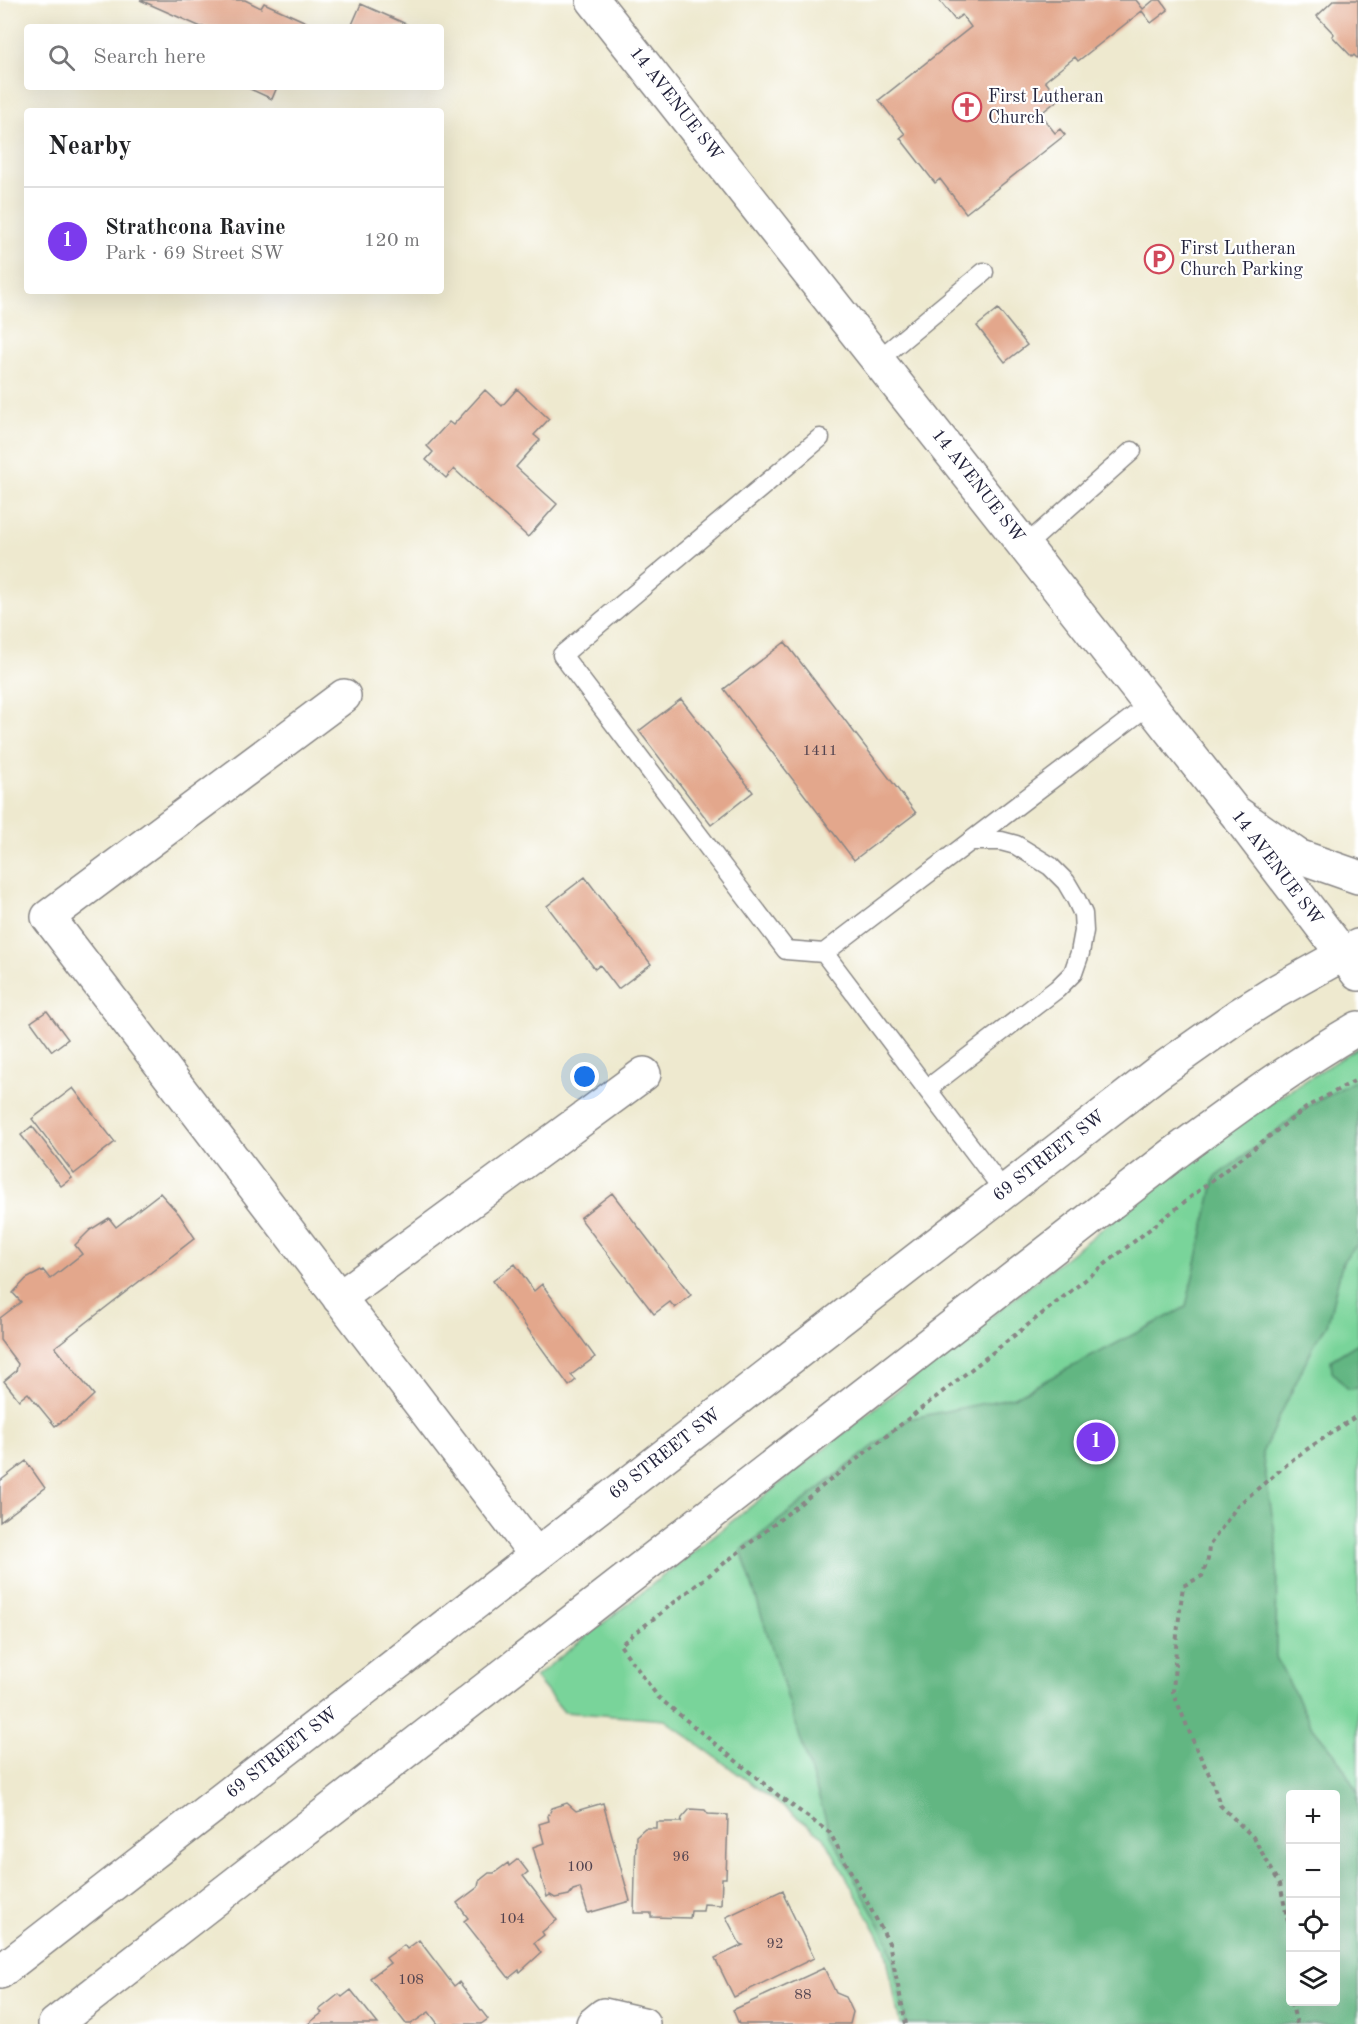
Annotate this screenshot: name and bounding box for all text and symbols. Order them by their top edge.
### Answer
search box [24,24,444,90]
icon: search [45,41,78,74]
street label: 14 AVENUE SW [626,44,726,164]
text: Search here [93,46,206,68]
place label: First Lutheran Church [988,88,1104,127]
church icon: First Lutheran Church [951,91,983,123]
text: Nearby [48,134,132,160]
text: Strathcona Ravine [105,217,286,239]
text: 1 [62,231,73,251]
text: 120 m [364,231,420,251]
place label: First Lutheran Church Parking [1180,240,1303,279]
parking icon: First Lutheran Church Parking [1143,243,1175,275]
text: Park · 69 Street SW [105,244,284,264]
street label: 14 AVENUE SW [928,426,1028,546]
house number: 1411 [803,744,837,759]
street label: 14 AVENUE SW [1228,807,1326,929]
your location [570,1062,599,1091]
street label: 69 STREET SW [990,1107,1108,1205]
street label: 69 STREET SW [606,1405,724,1503]
pin: 1 [1076,1420,1116,1464]
street label: 69 STREET SW [223,1704,341,1802]
map controls [1286,1790,1340,2006]
button: + [1286,1790,1340,1844]
button: − [1286,1844,1340,1898]
house number: 96 [672,1850,690,1865]
house number: 100 [567,1860,593,1875]
button: locate [1286,1898,1340,1952]
house number: 104 [499,1912,525,1927]
house number: 92 [766,1937,784,1952]
button: layers [1286,1952,1340,2006]
house number: 108 [398,1973,424,1988]
house number: 88 [794,1988,812,2003]

